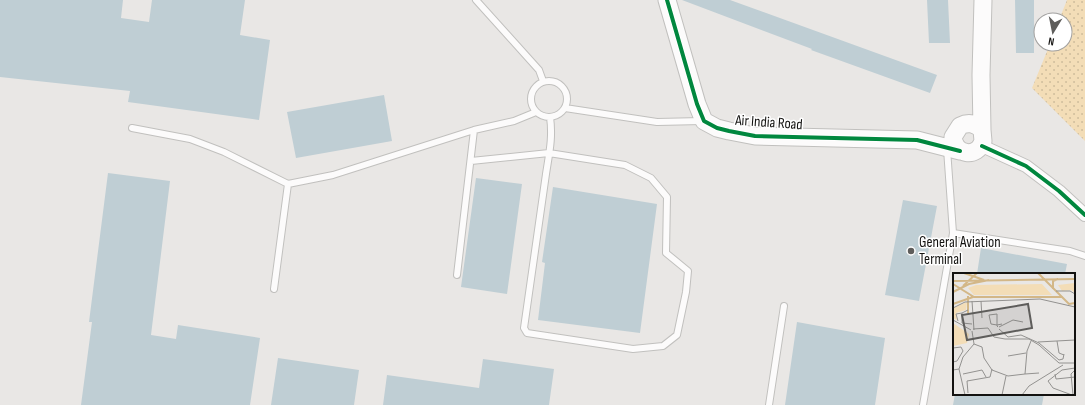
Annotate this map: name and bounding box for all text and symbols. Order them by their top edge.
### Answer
north arrow [1033,12,1073,52]
text: N [1047,34,1055,48]
street label: Air India Road [734,111,803,134]
place label: General Aviation Terminal [919,233,1001,269]
marker: General Aviation Terminal [906,246,916,256]
inset map [953,273,1075,395]

